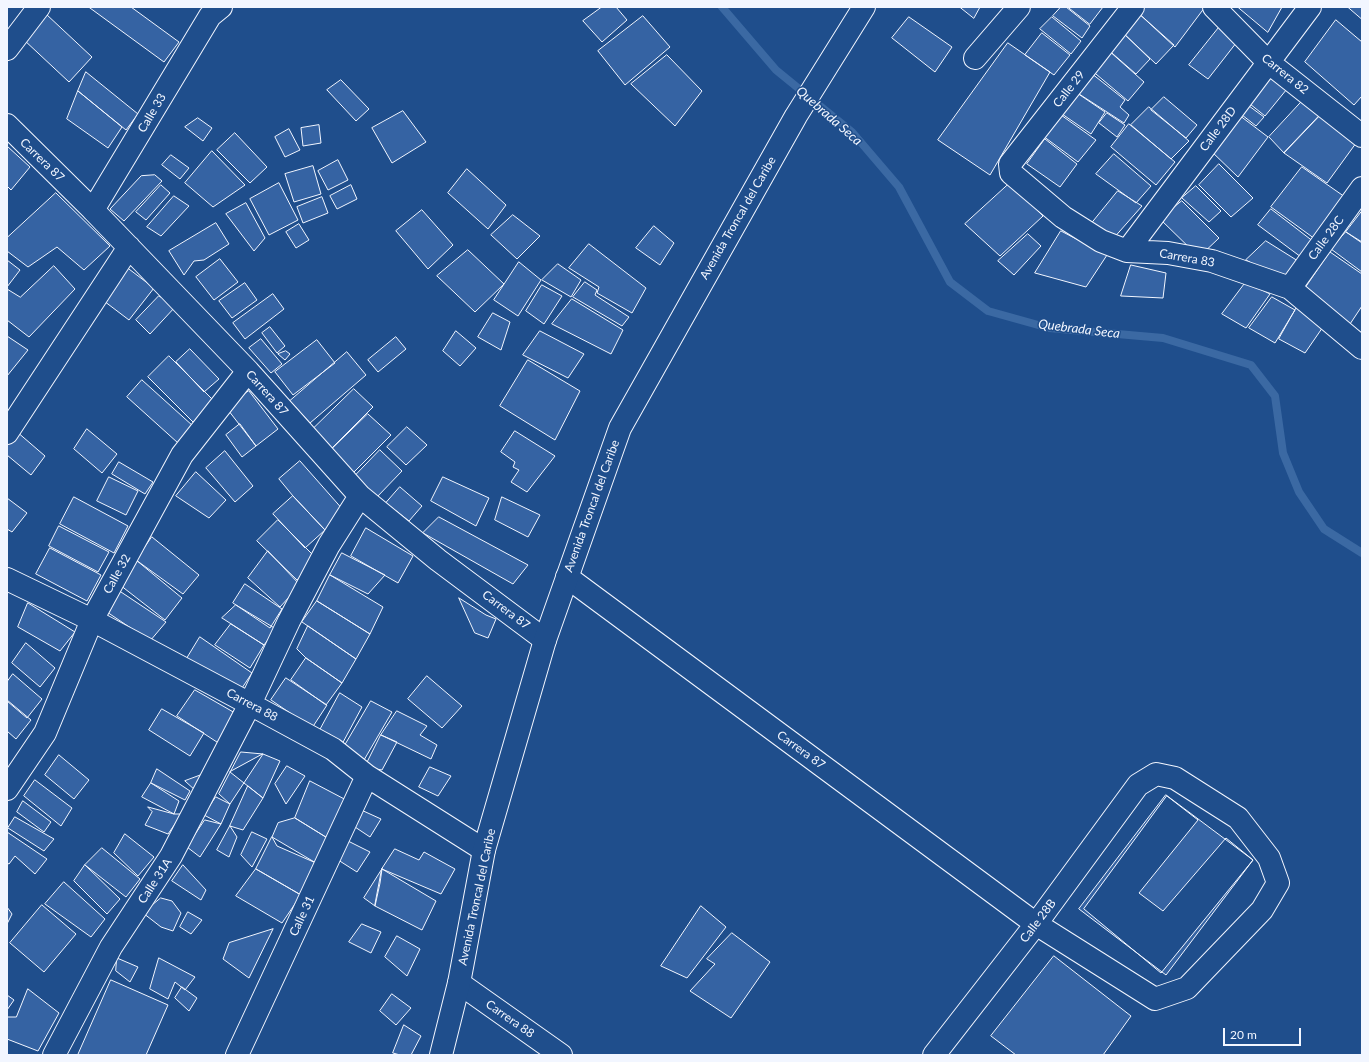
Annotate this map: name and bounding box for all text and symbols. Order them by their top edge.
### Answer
street label: Carrera 82 [1259,51,1311,97]
street label: Calle 29 [1050,68,1088,110]
water label: Quebrada Seca [793,83,865,149]
street label: Calle 33 [135,91,169,135]
street label: Calle 28D [1197,104,1239,154]
street label: Carrera 87 [17,135,67,185]
street label: Avenida Troncal del Caribe [697,154,779,282]
street label: Calle 28C [1305,213,1347,263]
street label: Carrera 83 [1158,246,1216,270]
water label: Quebrada Seca [1037,316,1121,342]
street label: Carrera 87 [243,367,291,419]
street label: Avenida Troncal del Caribe [561,438,623,574]
street label: Calle 32 [100,552,134,596]
street label: Carrera 87 [479,587,533,633]
street label: Carrera 88 [224,685,280,725]
street label: Carrera 87 [774,728,828,772]
street label: Avenida Troncal del Caribe [455,827,499,967]
street label: Calle 31A [135,856,175,906]
street label: Calle 31 [286,893,318,939]
street label: Calle 28B [1017,896,1059,946]
street label: Carrera 88 [483,997,537,1041]
scale bar [1225,1020,1303,1046]
text: 20 m [1230,1027,1257,1042]

